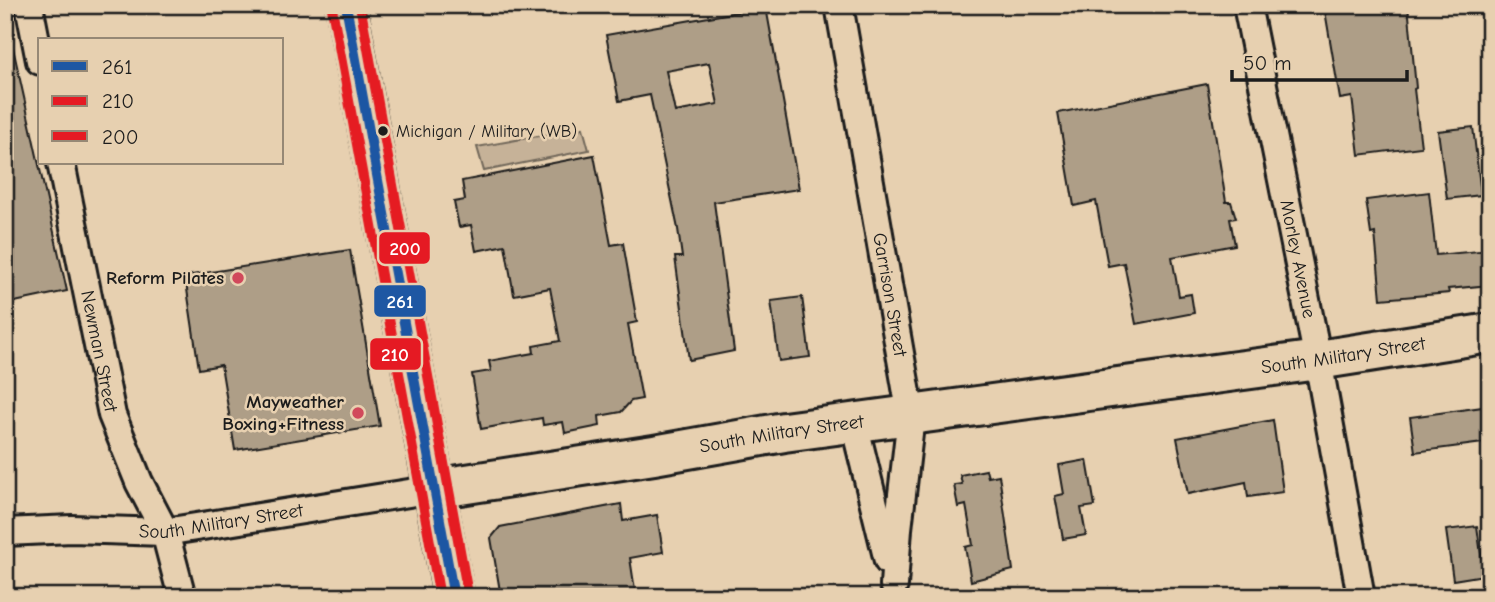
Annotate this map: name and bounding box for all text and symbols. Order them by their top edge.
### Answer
legend [38,38,284,164]
scale bar [1232,38,1408,82]
text: 50 m [1243,51,1292,75]
text: 261 [102,55,133,79]
text: 210 [102,89,134,113]
place label: Michigan / Military (WB) [396,122,577,141]
marker: Michigan / Military (WB) [376,124,390,138]
text: 200 [102,125,139,149]
street label: Morley Avenue [1275,198,1320,320]
line badge: 200 [378,231,431,265]
street label: Garrison Street [868,231,911,359]
text: 200 [389,238,421,260]
place label: Reform Pilates [106,267,224,289]
marker: Reform Pilates [230,270,246,286]
line badge: 261 [373,284,427,318]
street label: Newman Street [76,289,122,414]
text: 261 [387,291,413,313]
street label: South Military Street [1260,332,1427,379]
line badge: 210 [369,337,422,371]
text: 210 [381,344,409,366]
place label: Mayweather Boxing+Fitness [222,391,344,435]
marker: Mayweather Boxing+Fitness [350,405,366,421]
street label: South Military Street [698,410,866,458]
street label: South Military Street [139,499,305,543]

